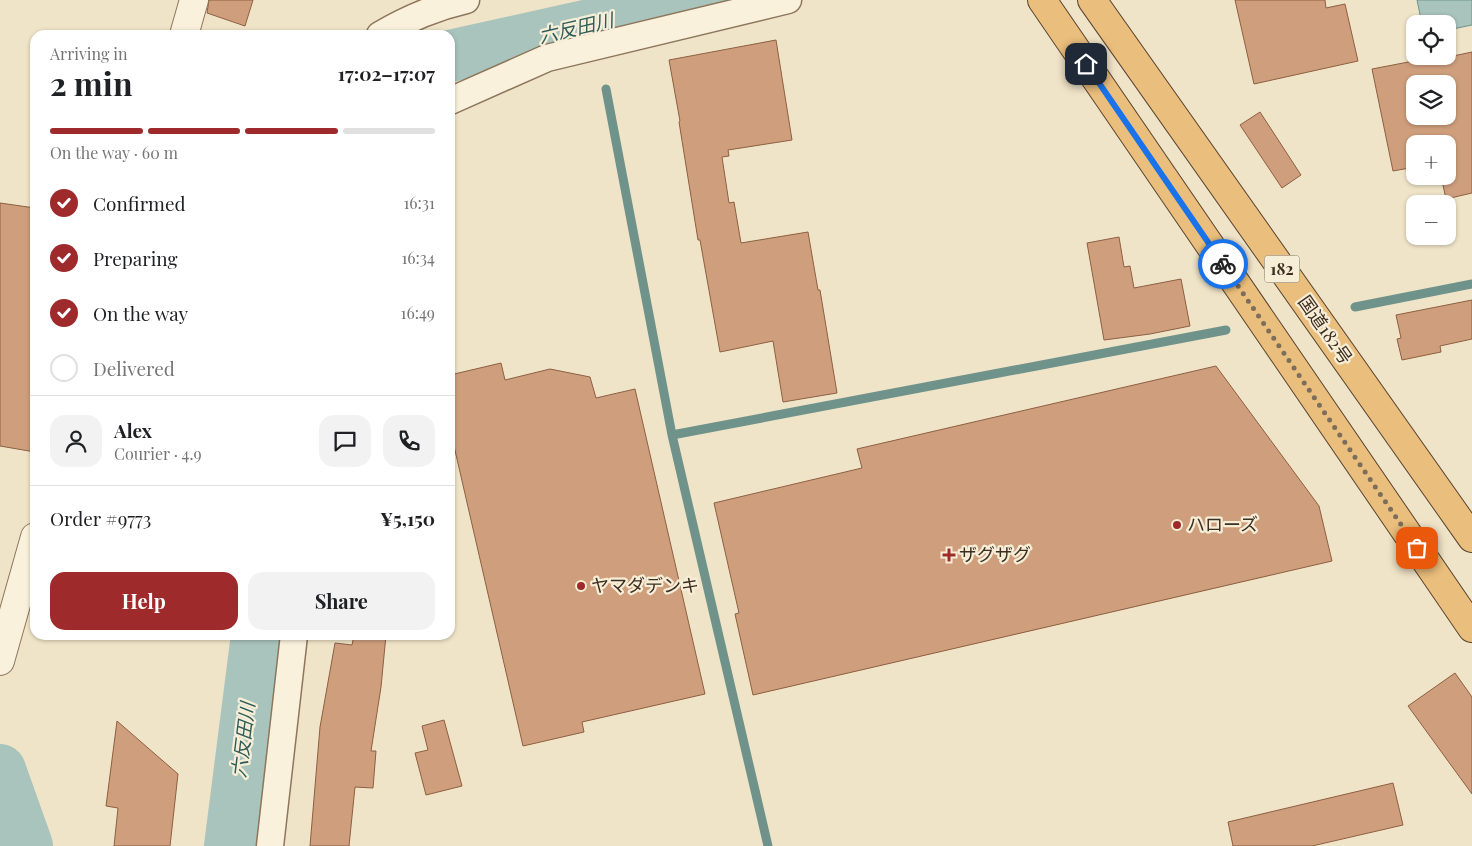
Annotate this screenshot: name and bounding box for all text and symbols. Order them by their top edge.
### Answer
water label: 六反田川 [536,5,618,48]
map controls [1406,15,1456,245]
button: locate [1406,15,1456,65]
text: Arriving in [50,43,128,64]
pin [1065,43,1107,85]
icon: home [1072,50,1100,78]
text: 17:02–17:07 [338,60,435,86]
text: 2 min [50,61,133,104]
button: layers [1406,75,1456,125]
button: + [1406,135,1456,185]
text: On the way · 60 m [50,142,178,163]
icon: check [50,189,78,217]
text: Confirmed [93,190,186,216]
text: 16:31 [403,192,435,213]
button: − [1406,195,1456,245]
courier [1198,239,1248,289]
icon: check [50,244,78,272]
text: Preparing [93,245,178,271]
text: 16:34 [401,247,435,268]
icon: bike [1209,250,1237,278]
road number: 182 [1264,255,1300,282]
street label: 国道182号 [1293,290,1358,369]
icon: check [50,299,78,327]
text: On the way [93,300,188,326]
text: 16:49 [401,302,435,323]
text: Delivered [93,355,175,381]
button: person [50,415,102,467]
button: chat [319,415,371,467]
button: phone [383,415,435,467]
text: Alex [114,417,152,443]
text: Courier · 4.9 [114,443,202,464]
text: Order #9773 [50,505,151,531]
text: ¥5,150 [380,505,435,531]
place label: ハローズ [1187,512,1258,536]
marker: ハローズ [1171,519,1183,531]
pin [1396,527,1438,569]
icon: bag [1403,534,1431,562]
place label: ザグザグ [959,542,1031,566]
marker: ザグザグ [943,549,955,561]
button: Help [50,572,238,630]
button: Share [248,572,435,630]
place label: ヤマダデンキ [591,573,699,597]
marker: ヤマダデンキ [575,580,587,592]
water label: 六反田川 [224,699,260,779]

